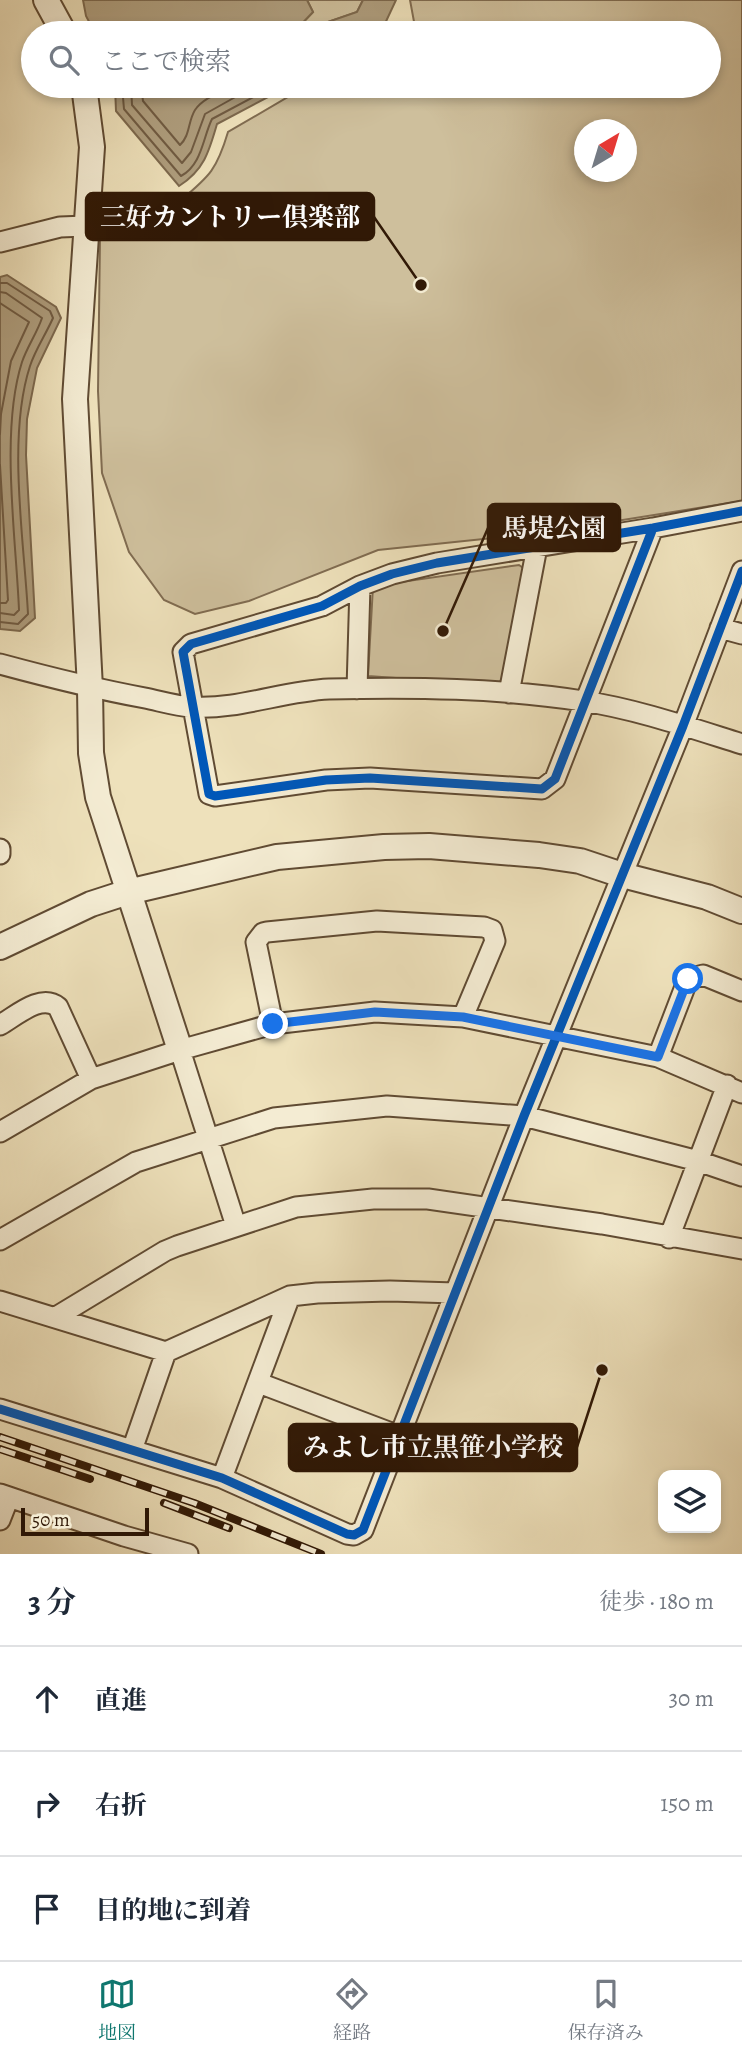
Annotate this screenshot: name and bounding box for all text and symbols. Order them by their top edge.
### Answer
search box [21,21,721,98]
icon: search [45,41,83,79]
text: ここで検索 [101,44,231,79]
north arrow [574,119,637,182]
callout: 三好カントリー倶楽部 [86,193,374,240]
text: 三好カントリー倶楽部 [100,200,360,235]
callout: 馬堤公園 [488,504,620,551]
text: 馬堤公園 [502,511,606,546]
route start [672,963,703,994]
route end [257,1008,288,1039]
callout: みよし市立黒笹小学校 [289,1424,577,1471]
text: みよし市立黒笹小学校 [303,1430,563,1465]
map controls [658,1470,721,1533]
button: layers [658,1470,721,1533]
scale bar [21,1505,149,1537]
text: 50 m [32,1507,70,1533]
text: 3 分 [28,1582,76,1622]
text: 徒歩 · 180 m [599,1586,714,1617]
icon: ahead [28,1680,66,1718]
text: 直進 [95,1683,147,1718]
text: 30 m [668,1683,714,1714]
icon: right [28,1785,66,1823]
text: 右折 [95,1788,147,1823]
text: 150 m [660,1788,714,1819]
icon: arrive [28,1890,66,1928]
text: 目的地に到着 [95,1893,251,1928]
tab: 地図 [98,1975,136,2046]
tab: 経路 [333,1975,371,2046]
tab: 保存済み [568,1975,644,2046]

